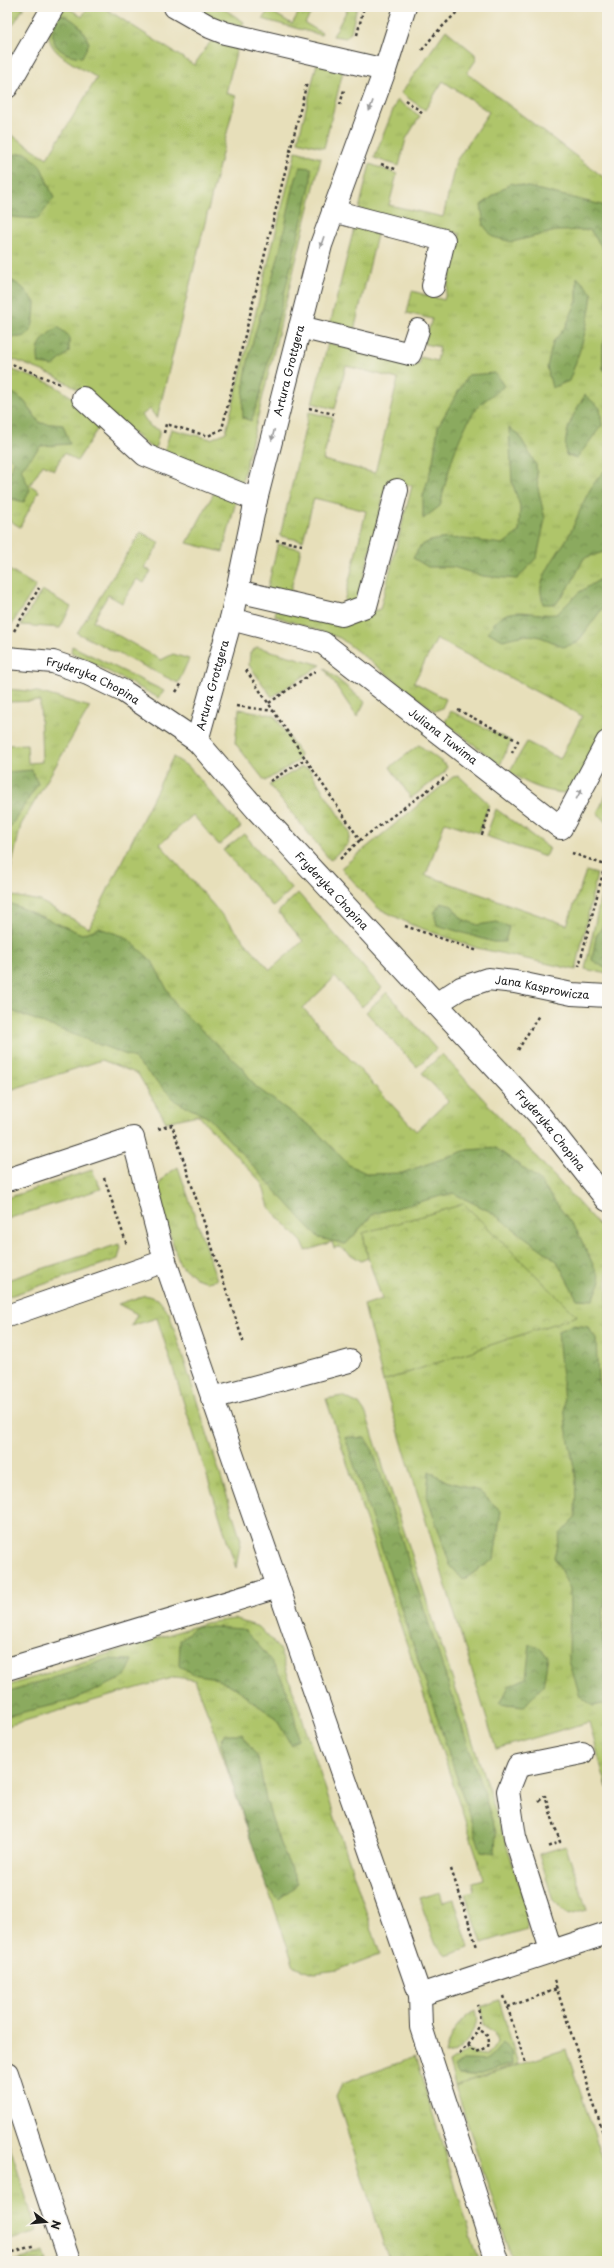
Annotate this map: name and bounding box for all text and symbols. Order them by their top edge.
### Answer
one-way arrow [368,101,374,113]
one-way arrow [319,236,325,248]
street label: Artura Grottgera [269,323,308,418]
one-way arrow [269,429,275,442]
street label: Artura Grottgera [191,637,233,732]
street label: Fryderyka Chopina [45,652,144,708]
street label: Juliana Tuwima [405,703,482,768]
one-way arrow [576,788,583,799]
street label: Fryderyka Chopina [291,848,373,934]
street label: Jana Kasprowicza [494,971,590,1003]
street label: Fryderyka Chopina [512,1085,590,1174]
north arrow [26,2202,66,2242]
text: N [47,2218,65,2232]

